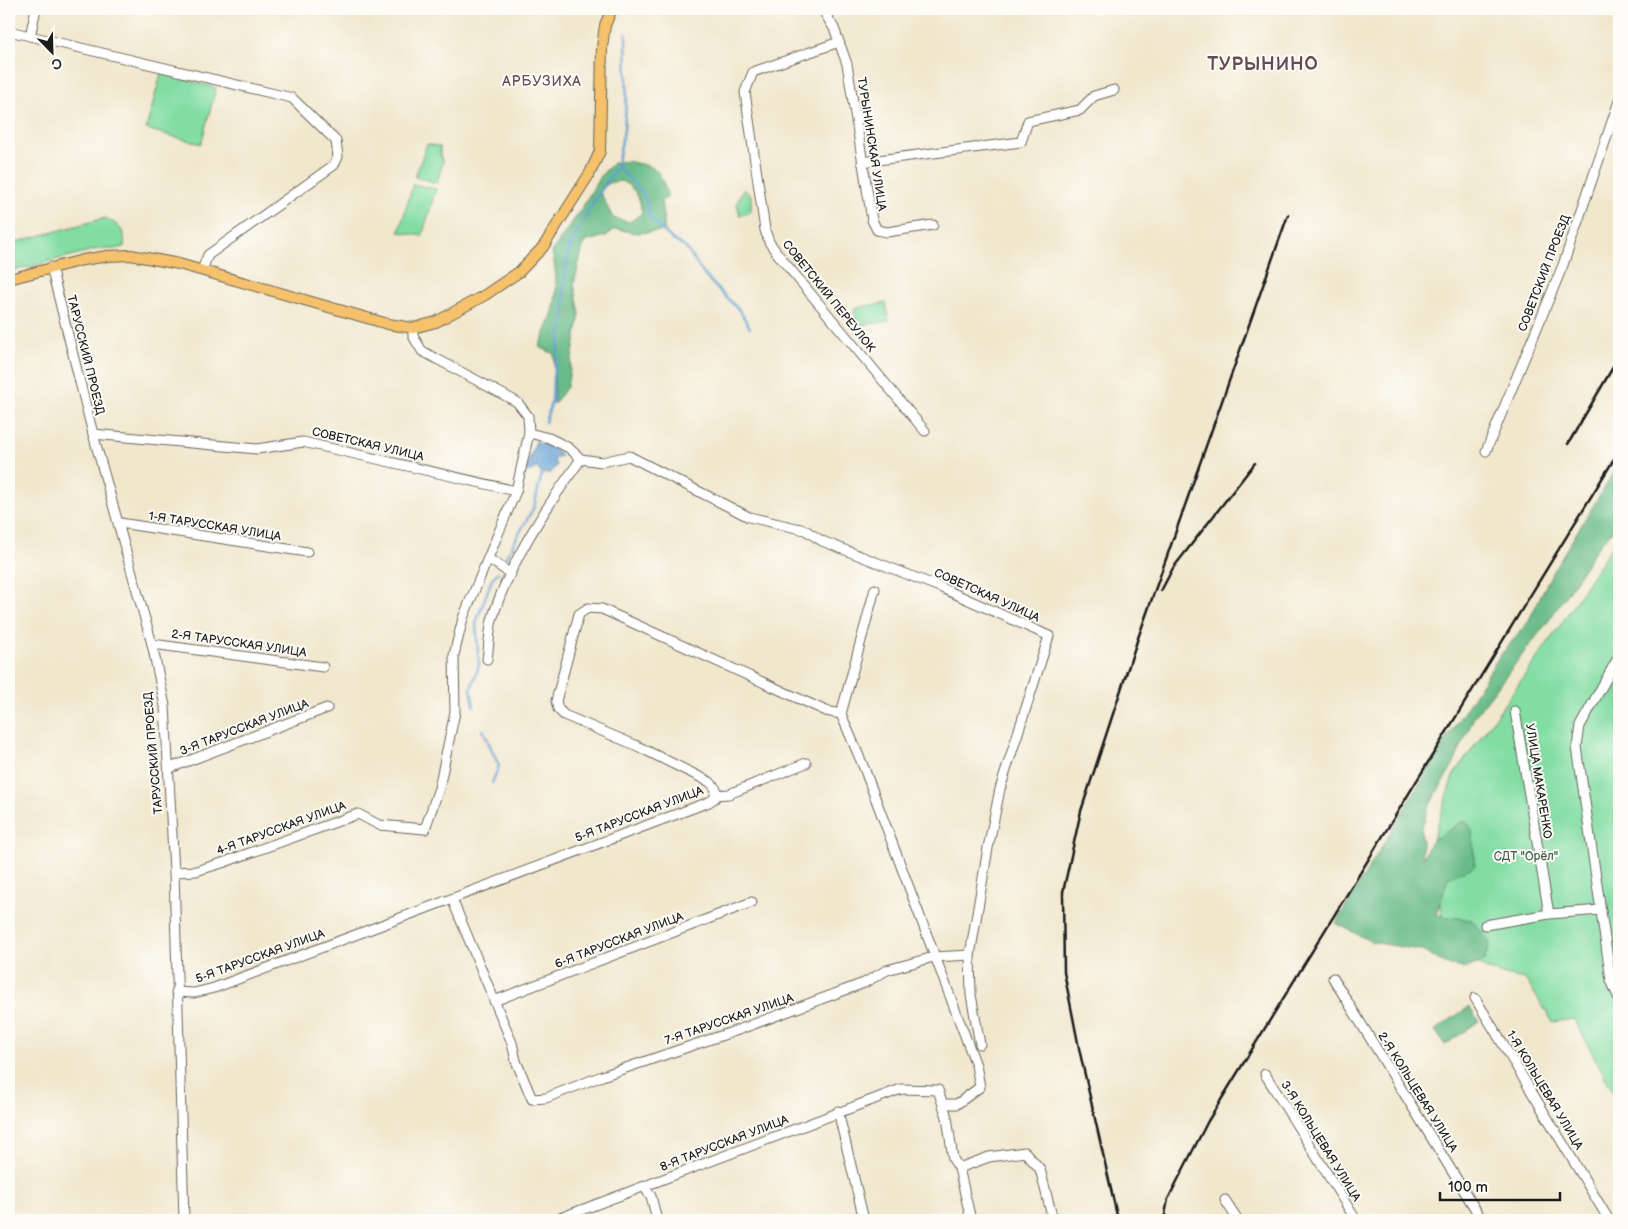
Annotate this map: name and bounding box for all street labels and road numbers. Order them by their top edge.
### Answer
street label: ТУРЫНИНСКАЯ УЛИЦА [854,76,890,213]
street label: СОВЕТСКИЙ ПРОЕЗД [1515,212,1574,334]
street label: СОВЕТСКИЙ ПЕРЕУЛОК [779,237,878,355]
street label: ТАРУССКИЙ ПРОЕЗД [63,294,108,417]
street label: СОВЕТСКАЯ УЛИЦА [311,424,426,465]
street label: 1-Я ТАРУССКАЯ УЛИЦА [148,509,283,544]
street label: СОВЕТСКАЯ УЛИЦА [932,565,1043,626]
street label: 2-Я ТАРУССКАЯ УЛИЦА [170,627,308,661]
street label: ТАРУССКИЙ ПРОЕЗД [141,691,166,815]
street label: 3-Я ТАРУССКАЯ УЛИЦА [178,696,311,759]
street label: УЛИЦА МАКАРЕНКО [1522,722,1555,840]
street label: 5-Я ТАРУССКАЯ УЛИЦА [573,783,706,846]
street label: 4-Я ТАРУССКАЯ УЛИЦА [214,798,349,859]
street label: 6-Я ТАРУССКАЯ УЛИЦА [553,909,686,972]
street label: 5-Я ТАРУССКАЯ УЛИЦА [194,926,327,987]
street label: 7-Я ТАРУССКАЯ УЛИЦА [663,990,796,1049]
street label: 1-Я КОЛЬЦЕВАЯ УЛИЦА [1503,1028,1587,1153]
street label: 2-Я КОЛЬЦЕВАЯ УЛИЦА [1374,1029,1461,1156]
street label: 3-Я КОЛЬЦЕВАЯ УЛИЦА [1277,1078,1364,1205]
street label: 8-Я ТАРУССКАЯ УЛИЦА [658,1112,791,1175]

